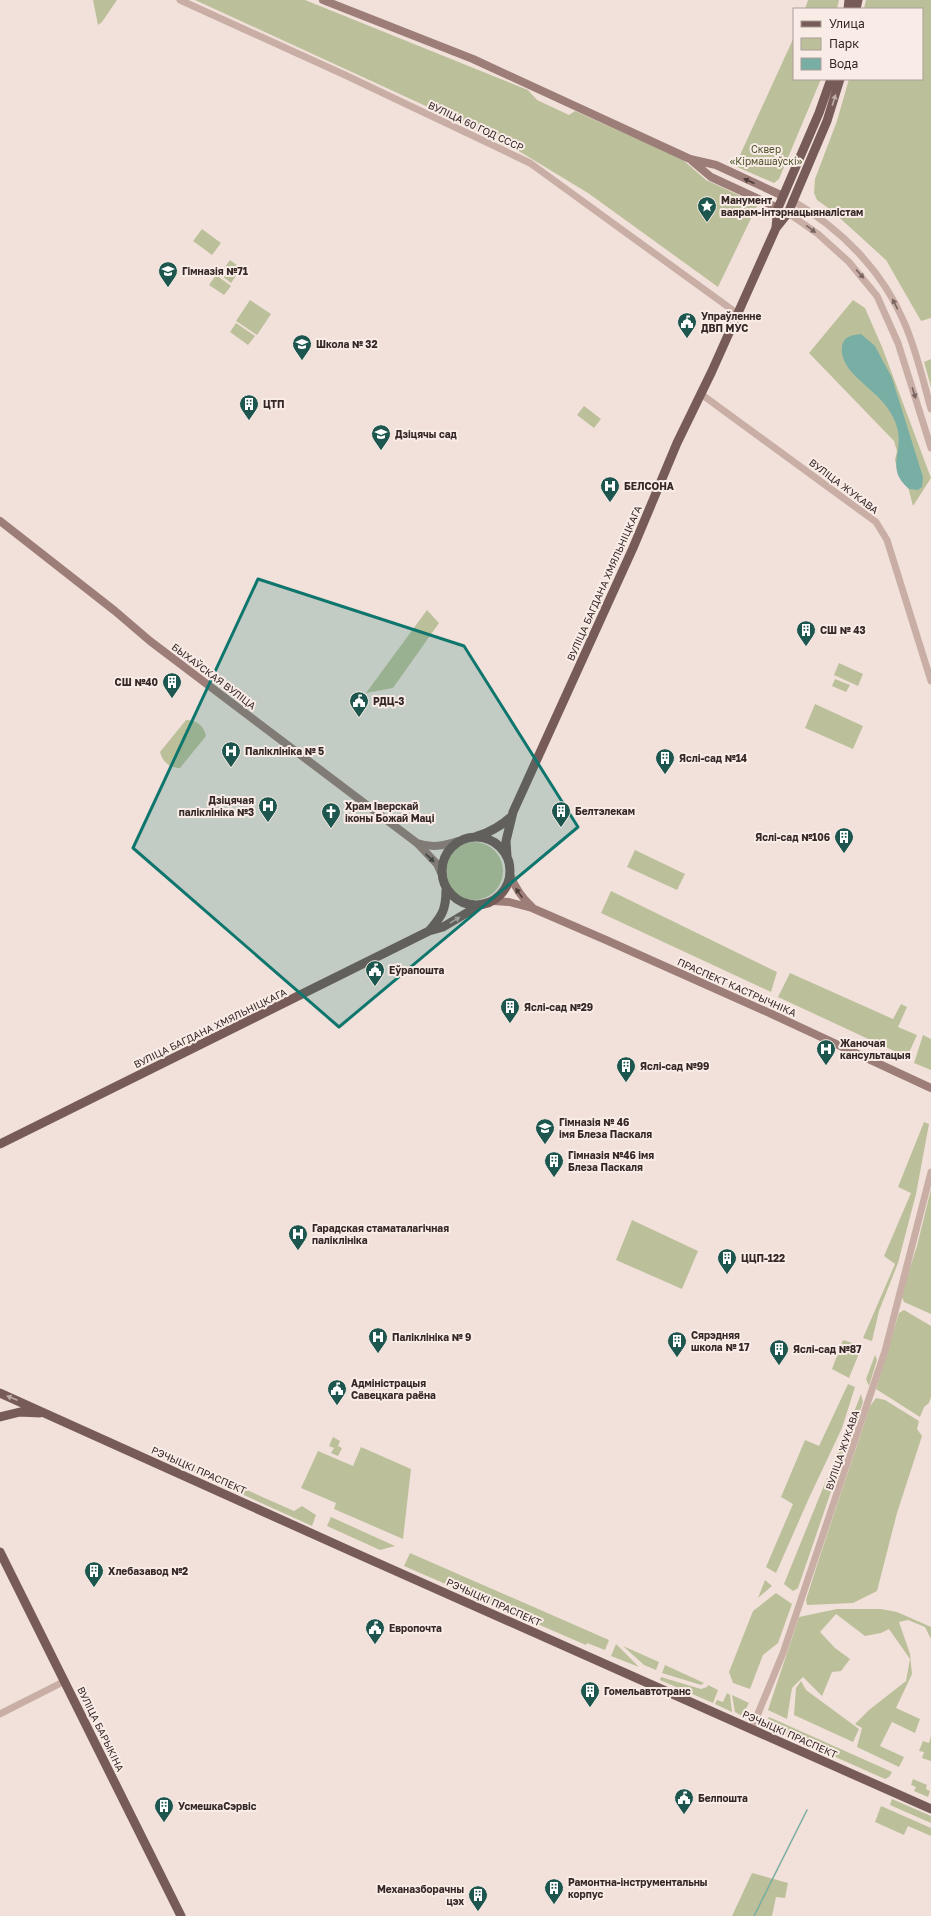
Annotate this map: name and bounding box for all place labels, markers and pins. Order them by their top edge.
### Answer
place label: Манумент ваярам-інтэрнацыяналістам [721,194,863,218]
place icon: Манумент ваярам-інтэрнацыяналістам [696,195,718,223]
school or university icon: Гімназія №71 [157,260,179,288]
place label: Гімназія №71 [182,265,248,277]
place label: Упраўленне ДВП МУС [701,310,761,334]
public building icon: Упраўленне ДВП МУС [676,311,698,339]
school or university icon: Школа № 32 [291,333,313,361]
place label: Школа № 32 [316,338,378,350]
building icon: ЦТП [238,393,260,421]
place label: ЦТП [263,398,285,410]
school or university icon: Дзіцячы сад [370,423,392,451]
place label: Дзіцячы сад [395,428,457,440]
hospital icon: БЕЛСОНА [599,475,621,503]
place label: БЕЛСОНА [624,480,674,492]
building icon: СШ № 43 [795,619,817,647]
place label: СШ № 43 [820,624,866,636]
building icon: СШ №40 [161,671,183,699]
place label: СШ №40 [115,676,158,688]
public building icon: РДЦ-3 [348,690,370,718]
place label: РДЦ-3 [373,695,404,707]
hospital icon: Паліклініка № 5 [220,740,242,768]
place label: Паліклініка № 5 [245,745,324,757]
building icon: Яслі-сад №14 [654,747,676,775]
place label: Яслі-сад №14 [679,752,747,764]
place label: Дзіцячая паліклініка №3 [179,794,254,818]
hospital icon: Дзіцячая паліклініка №3 [257,795,279,823]
place label: Храм Іверскай іконы Божай Маці [345,800,435,824]
building icon: Белтэлекам [550,800,572,828]
church icon: Храм Іверскай іконы Божай Маці [320,801,342,829]
place label: Белтэлекам [575,805,635,817]
building icon: Яслі-сад №106 [833,826,855,854]
place label: Яслі-сад №106 [755,831,830,843]
public building icon: Еўрапошта [364,959,386,987]
place label: Еўрапошта [389,964,444,976]
building icon: Яслі-сад №29 [499,996,521,1024]
place label: Яслі-сад №29 [524,1001,593,1013]
place label: Жаночая кансультацыя [840,1037,911,1061]
hospital icon: Жаночая кансультацыя [815,1038,837,1066]
building icon: Яслі-сад №99 [615,1055,637,1083]
place label: Яслі-сад №99 [640,1060,709,1072]
place label: Гімназія № 46 імя Блеза Паскаля [559,1116,652,1140]
school or university icon: Гімназія № 46 імя Блеза Паскаля [534,1117,556,1145]
place label: Гімназія №46 імя Блеза Паскаля [568,1149,654,1173]
building icon: Гімназія №46 імя Блеза Паскаля [543,1150,565,1178]
place label: Гарадская стаматалагічная паліклініка [312,1222,449,1246]
hospital icon: Гарадская стаматалагічная паліклініка [287,1223,309,1251]
building icon: ЦЦП-122 [716,1247,738,1275]
place label: ЦЦП-122 [741,1252,785,1264]
hospital icon: Паліклініка № 9 [367,1326,389,1354]
place label: Сярэдняя школа № 17 [691,1329,750,1353]
building icon: Сярэдняя школа № 17 [666,1330,688,1358]
place label: Паліклініка № 9 [392,1331,471,1343]
building icon: Яслі-сад №87 [768,1338,790,1366]
place label: Яслі-сад №87 [793,1343,862,1355]
place label: Адміністрацыя Савецкага раёна [351,1377,436,1401]
public building icon: Адміністрацыя Савецкага раёна [326,1378,348,1406]
building icon: Хлебазавод №2 [83,1560,105,1588]
place label: Хлебазавод №2 [108,1565,188,1577]
public building icon: Европочта [364,1617,386,1645]
place label: Европочта [389,1622,442,1634]
building icon: Гомельавтотранс [579,1680,601,1708]
place label: Гомельавтотранс [604,1685,691,1697]
public building icon: Белпошта [673,1787,695,1815]
place label: Белпошта [698,1792,748,1804]
building icon: УсмешкаСэрвіс [153,1795,175,1823]
place label: УсмешкаСэрвіс [178,1800,257,1812]
place label: Рамонтна-інструментальны корпус [568,1876,707,1900]
building icon: Рамонтна-інструментальны корпус [543,1877,565,1905]
place label: Механазборачны цэх [377,1883,464,1907]
building icon: Механазборачны цэх [467,1884,489,1912]

